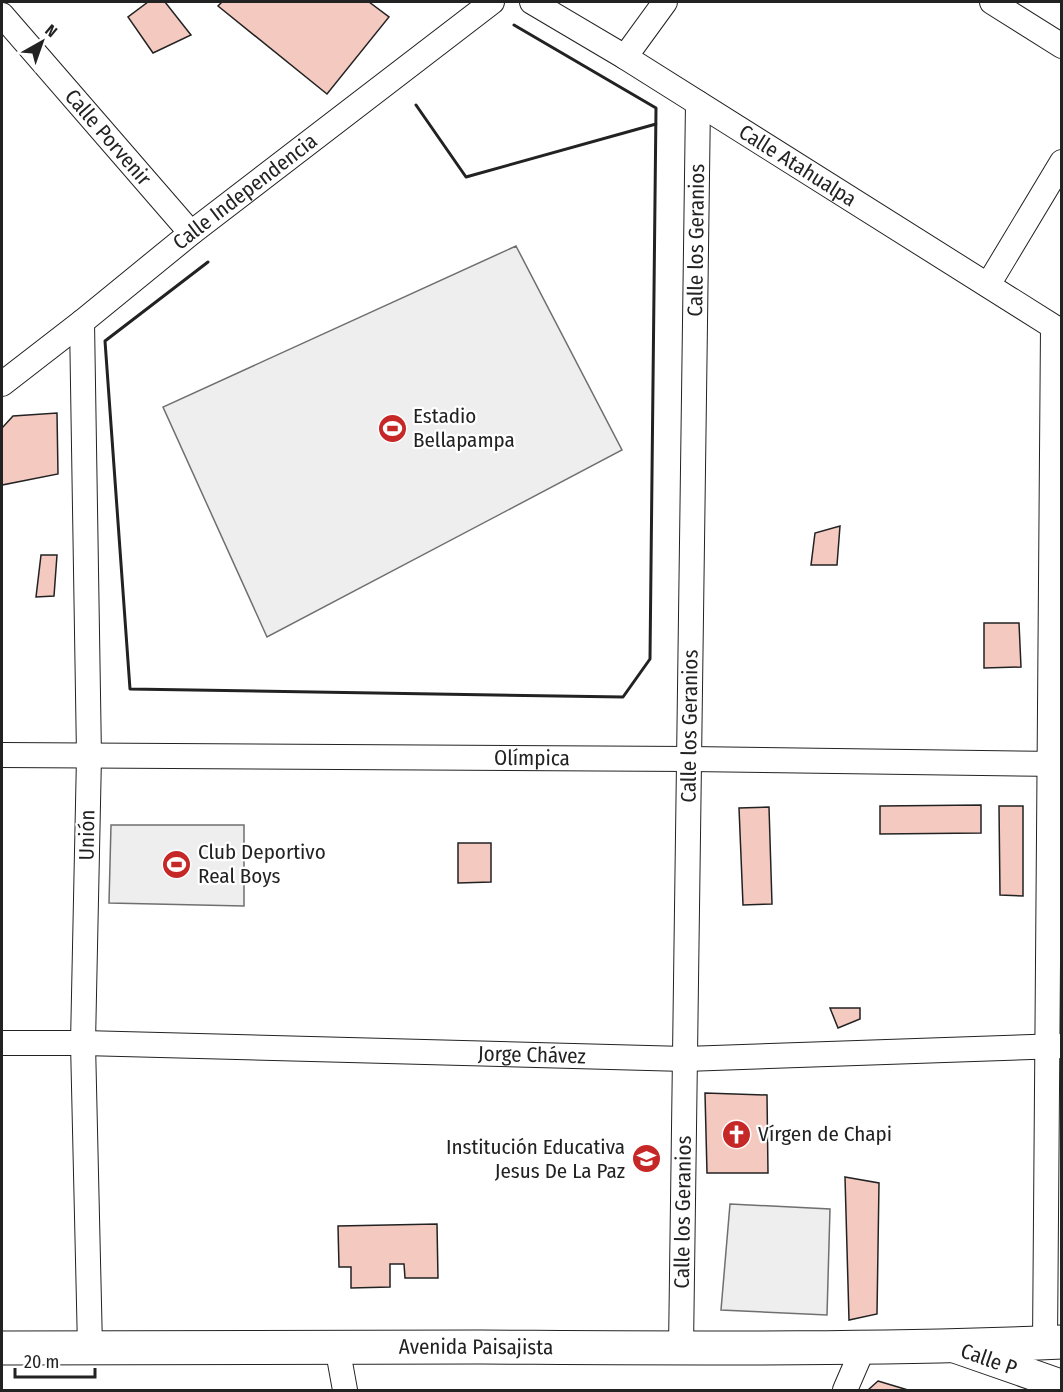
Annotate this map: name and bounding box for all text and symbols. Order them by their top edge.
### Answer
north arrow [12,12,72,72]
text: N [42,21,61,41]
street label: Calle Porvenir [59,84,157,191]
street label: Calle Atahualpa [734,119,861,212]
street label: Calle Independencia [168,128,322,255]
street label: Calle los Geranios [682,163,710,317]
place label: Estadio Bellapampa [413,403,515,453]
sports icon: Estadio Bellapampa [376,412,408,444]
street label: Calle los Geranios [675,649,704,803]
street label: Olímpica [494,745,570,771]
street label: Unión [74,809,100,861]
place label: Club Deportivo Real Boys [198,839,326,889]
sports icon: Club Deportivo Real Boys [161,848,193,880]
street label: Jorge Chávez [478,1040,586,1069]
church icon: Vírgen de Chapi [721,1118,753,1150]
place label: Vírgen de Chapi [758,1121,892,1147]
place label: Institución Educativa Jesus De La Paz [446,1134,625,1184]
street label: Calle los Geranios [669,1135,697,1289]
school or university icon: Institución Educativa Jesus De La Paz [630,1143,662,1175]
street label: Avenida Paisajista [399,1334,553,1360]
street label: Calle P [957,1338,1020,1381]
scale bar [15,1341,94,1379]
text: 20 m [24,1351,59,1373]

